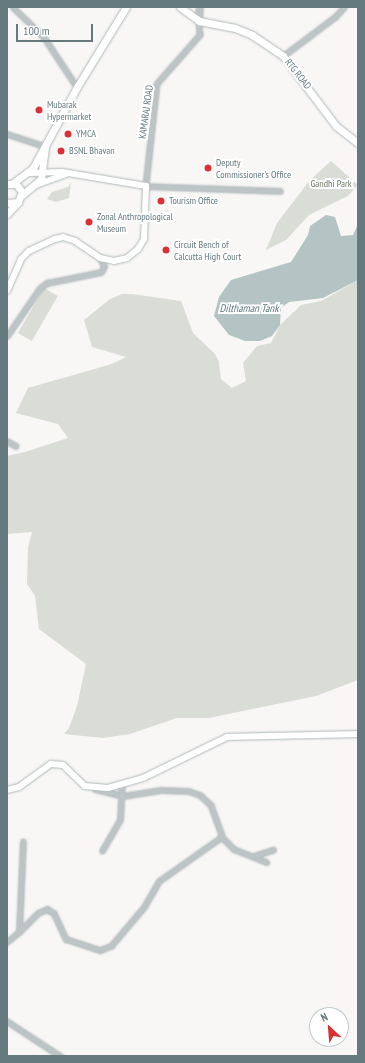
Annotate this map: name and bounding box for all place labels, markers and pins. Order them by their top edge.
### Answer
place label: Mubarak Hypermarket [47,98,91,122]
marker: Mubarak Hypermarket [34,105,44,115]
place label: YMCA [76,128,96,140]
marker: YMCA [63,129,73,139]
place label: BSNL Bhavan [69,145,115,157]
marker: BSNL Bhavan [56,146,66,156]
place label: Deputy Commissioner's Office [216,156,291,180]
marker: Deputy Commissioner's Office [203,163,213,173]
place label: Tourism Office [169,195,218,207]
marker: Tourism Office [156,196,166,206]
place label: Zonal Anthropological Museum [97,210,173,234]
marker: Zonal Anthropological Museum [84,217,94,227]
place label: Circuit Bench of Calcutta High Court [174,238,241,262]
marker: Circuit Bench of Calcutta High Court [161,245,171,255]

